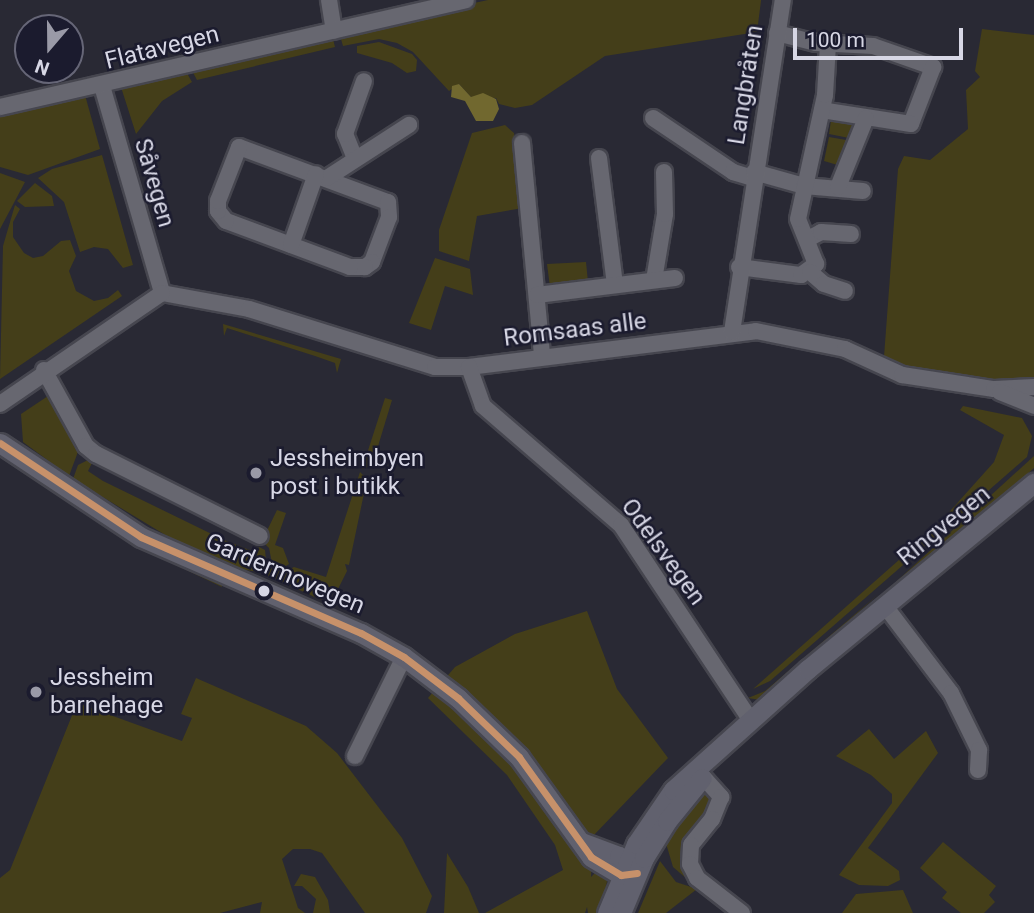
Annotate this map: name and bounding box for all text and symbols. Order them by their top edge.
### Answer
north arrow [14,14,84,84]
scale bar [796,14,966,58]
street label: Flatavegen [102,20,222,76]
street label: Langbråten [722,23,770,147]
text: 100 m [806,28,865,52]
text: N [32,54,53,80]
street label: Såvegen [128,135,180,231]
street label: Romsaas alle [502,307,648,353]
place label: Jessheimbyen post i butikk [270,445,424,501]
marker: Jessheimbyen post i butikk [248,465,264,481]
street label: Ringvegen [892,480,996,572]
street label: Odelsvegen [615,493,711,611]
street label: Gardermovegen [201,528,369,620]
unlabelled marker [257,584,271,598]
place label: Jessheim barnehage [50,664,163,720]
marker: Jessheim barnehage [28,684,44,700]

